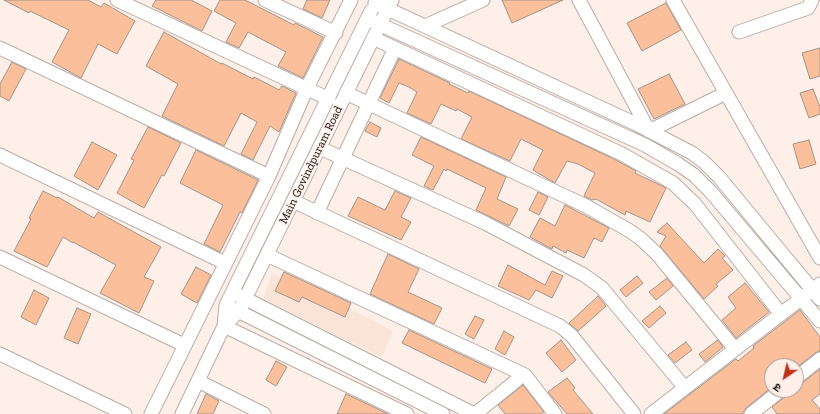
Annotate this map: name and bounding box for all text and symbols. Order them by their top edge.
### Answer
street label: Main Govindpuram Road [276,104,346,226]
north arrow [764,358,804,398]
text: उ [771,380,784,395]

